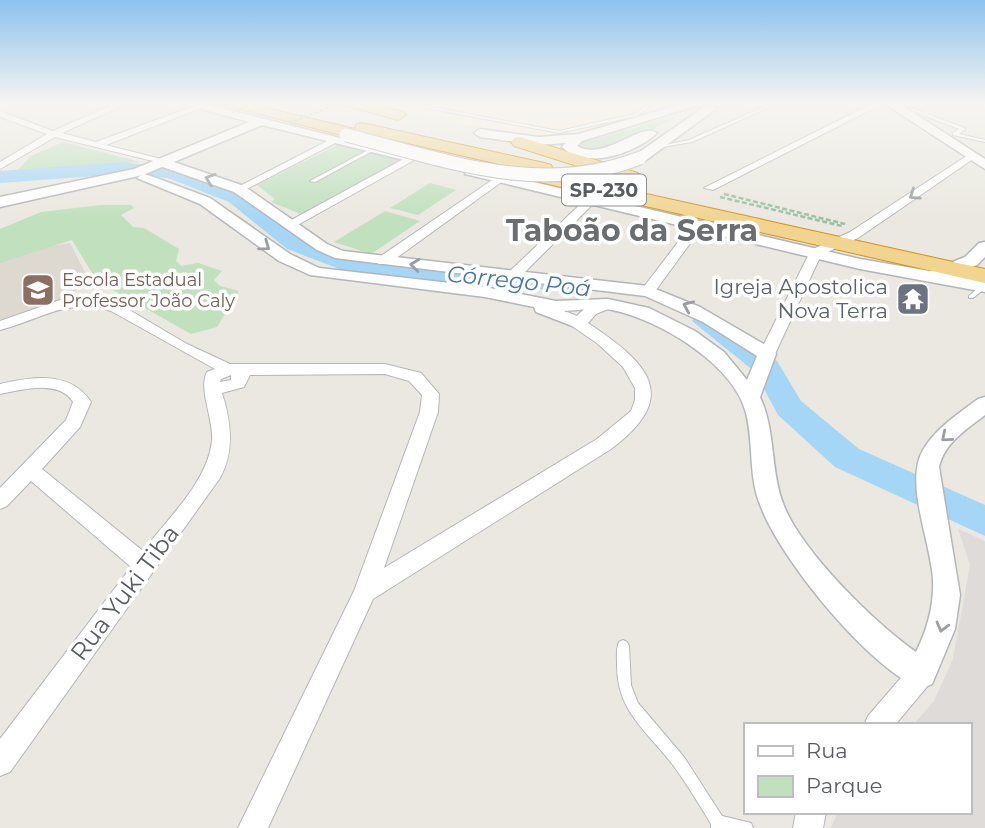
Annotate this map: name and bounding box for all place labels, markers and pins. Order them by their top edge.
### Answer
place label: Escola Estadual Professor João Caly [62,269,235,312]
school or university icon: Escola Estadual Professor João Caly [19,271,57,309]
place label: Igreja Apostolica Nova Terra [713,274,888,323]
temple icon: Igreja Apostolica Nova Terra [894,280,932,318]

